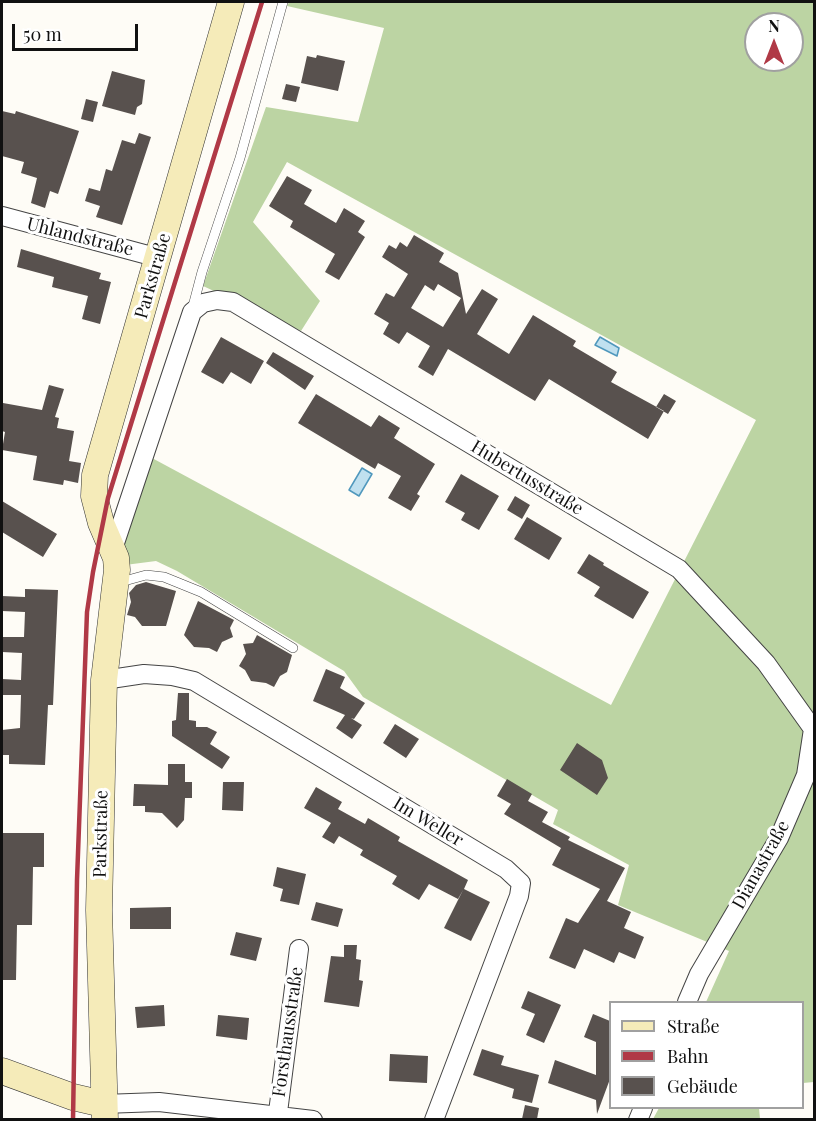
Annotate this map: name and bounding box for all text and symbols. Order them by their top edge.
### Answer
scale bar [15,12,141,50]
north arrow [744,12,804,72]
text: N [768,15,780,36]
text: 50 m [23,22,62,46]
street label: Uhlandstraße [25,213,135,261]
street label: Parkstraße [130,231,176,321]
street label: Hubertusstraße [467,436,587,520]
street label: Parkstraße [89,790,113,878]
street label: Im Weller [389,793,467,851]
street label: Dianastraße [728,817,794,913]
street label: Forsthausstraße [268,966,308,1098]
legend [609,1001,804,1109]
text: Straße [667,1014,720,1038]
text: Bahn [667,1044,709,1068]
text: Gebäude [667,1074,738,1098]

